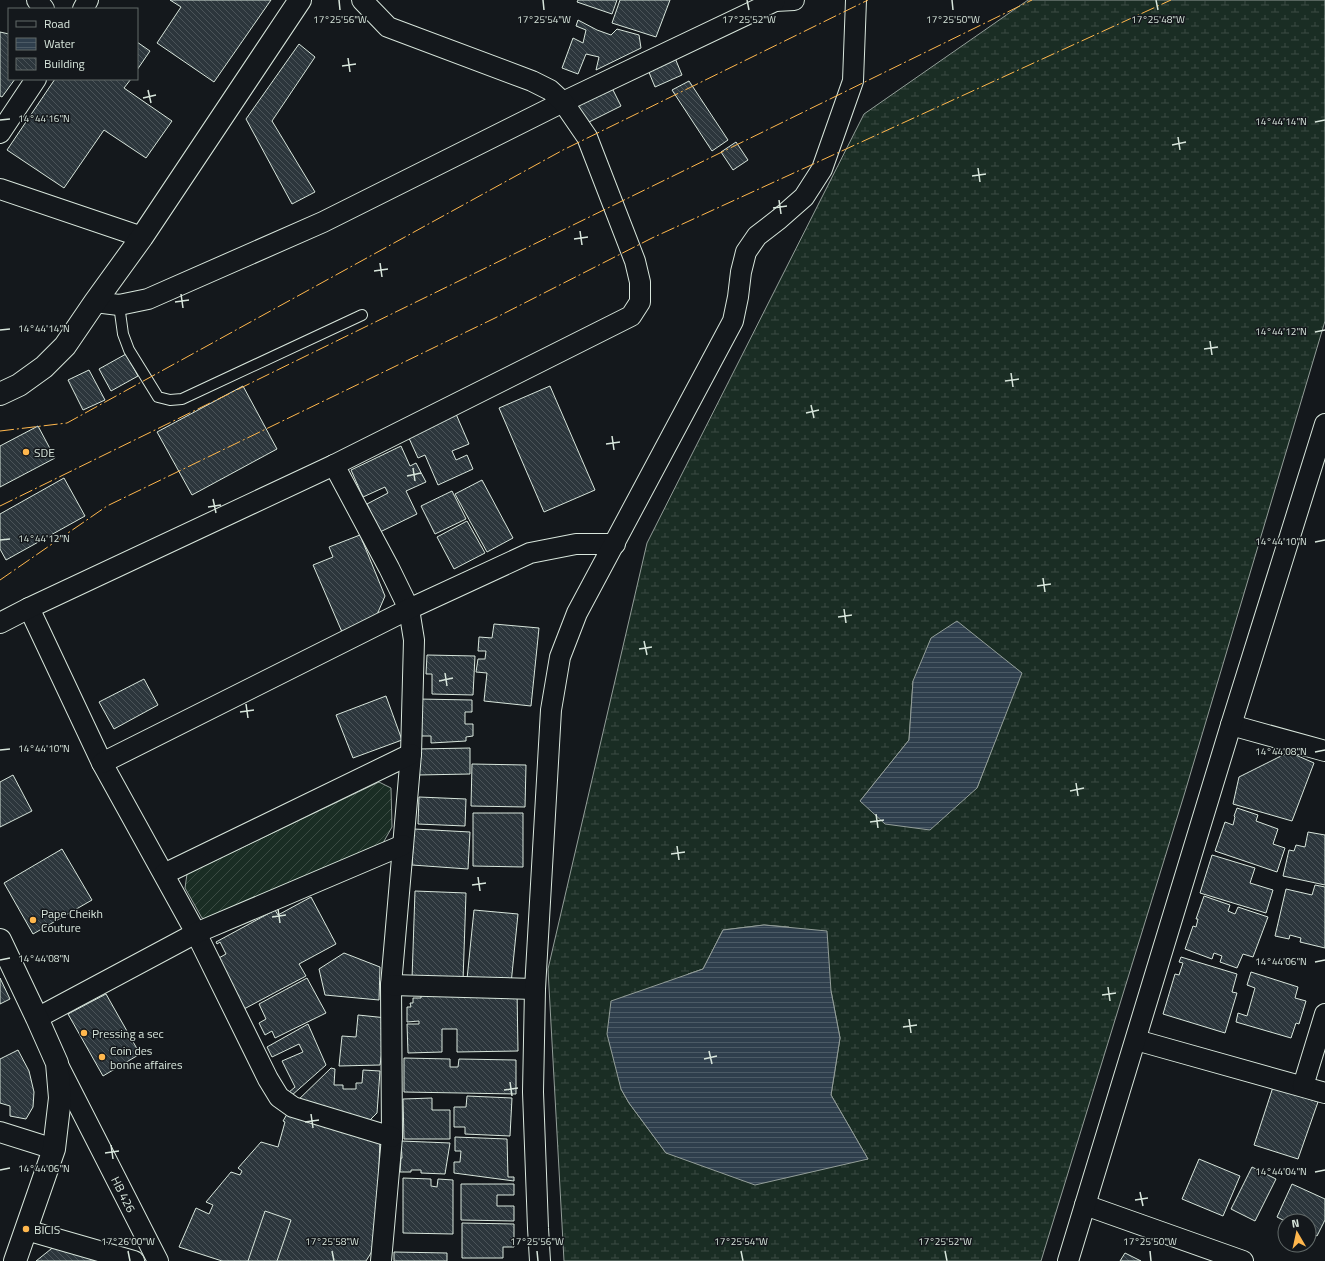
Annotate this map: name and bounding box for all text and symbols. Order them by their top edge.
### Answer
legend [8,8,138,80]
text: 17°25'56"W [313,12,367,27]
text: 17°25'54"W [517,12,571,27]
text: 17°25'52"W [722,12,776,27]
text: 17°25'50"W [926,12,980,27]
text: 17°25'48"W [1131,12,1185,27]
text: Road [44,14,70,33]
text: Water [44,34,75,53]
text: Building [44,54,85,73]
text: 14°44'16"N [18,111,70,126]
text: 14°44'14"N [1255,114,1307,129]
text: 14°44'14"N [18,321,70,336]
text: 14°44'12"N [1255,324,1307,339]
place label: SDE [34,443,55,462]
marker: SDE [21,447,31,457]
text: 14°44'12"N [18,531,70,546]
text: 14°44'10"N [1255,534,1307,549]
text: 14°44'10"N [18,741,70,756]
text: 14°44'08"N [1255,744,1307,759]
place label: Pape Cheikh Couture [41,904,103,937]
marker: Pape Cheikh Couture [28,915,38,925]
text: 14°44'08"N [18,951,70,966]
text: 14°44'06"N [1255,954,1307,969]
place label: Pressing a sec [92,1024,164,1043]
marker: Pressing a sec [79,1028,89,1038]
place label: Coin des bonne affaires [110,1041,183,1074]
marker: Coin des bonne affaires [97,1052,107,1062]
text: 14°44'06"N [18,1161,70,1176]
text: 14°44'04"N [1255,1164,1307,1179]
street label: HB 426 [107,1173,141,1216]
north arrow [1277,1213,1317,1253]
text: N [1290,1215,1300,1232]
place label: BICIS [34,1220,60,1239]
marker: BICIS [21,1224,31,1234]
text: 17°26'00"W [101,1234,155,1249]
text: 17°25'58"W [305,1234,359,1249]
text: 17°25'56"W [510,1234,564,1249]
text: 17°25'54"W [714,1234,768,1249]
text: 17°25'52"W [918,1234,972,1249]
text: 17°25'50"W [1123,1234,1177,1249]

